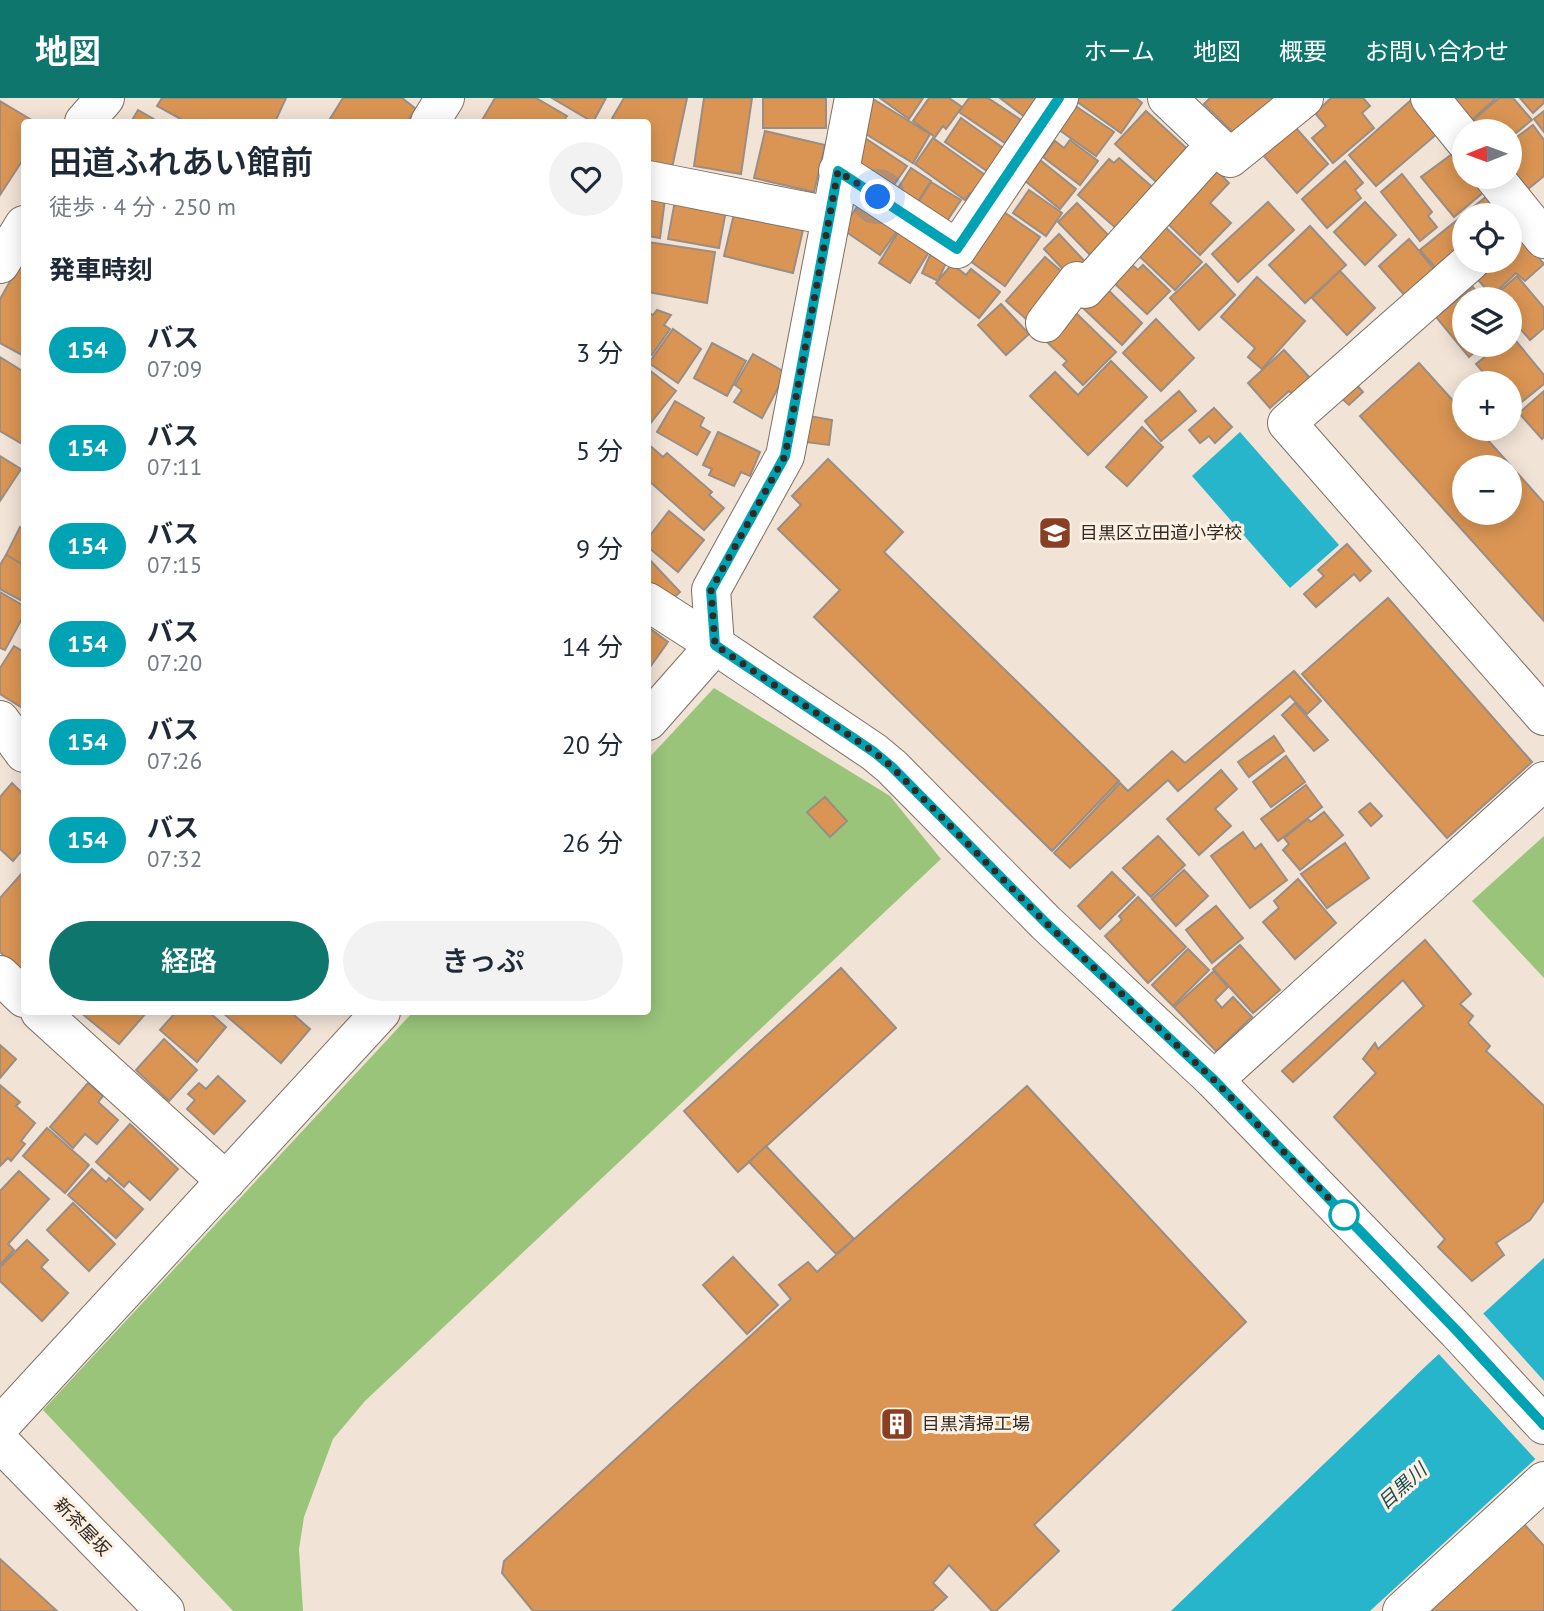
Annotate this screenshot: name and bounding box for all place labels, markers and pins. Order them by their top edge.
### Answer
school or university icon: 目黒区立田道小学校 [1036,514,1074,552]
place label: 目黒区立田道小学校 [1080,521,1242,544]
unlabelled marker [1329,1200,1359,1230]
building icon: 目黒清掃工場 [878,1405,916,1443]
place label: 目黒清掃工場 [922,1412,1030,1435]

